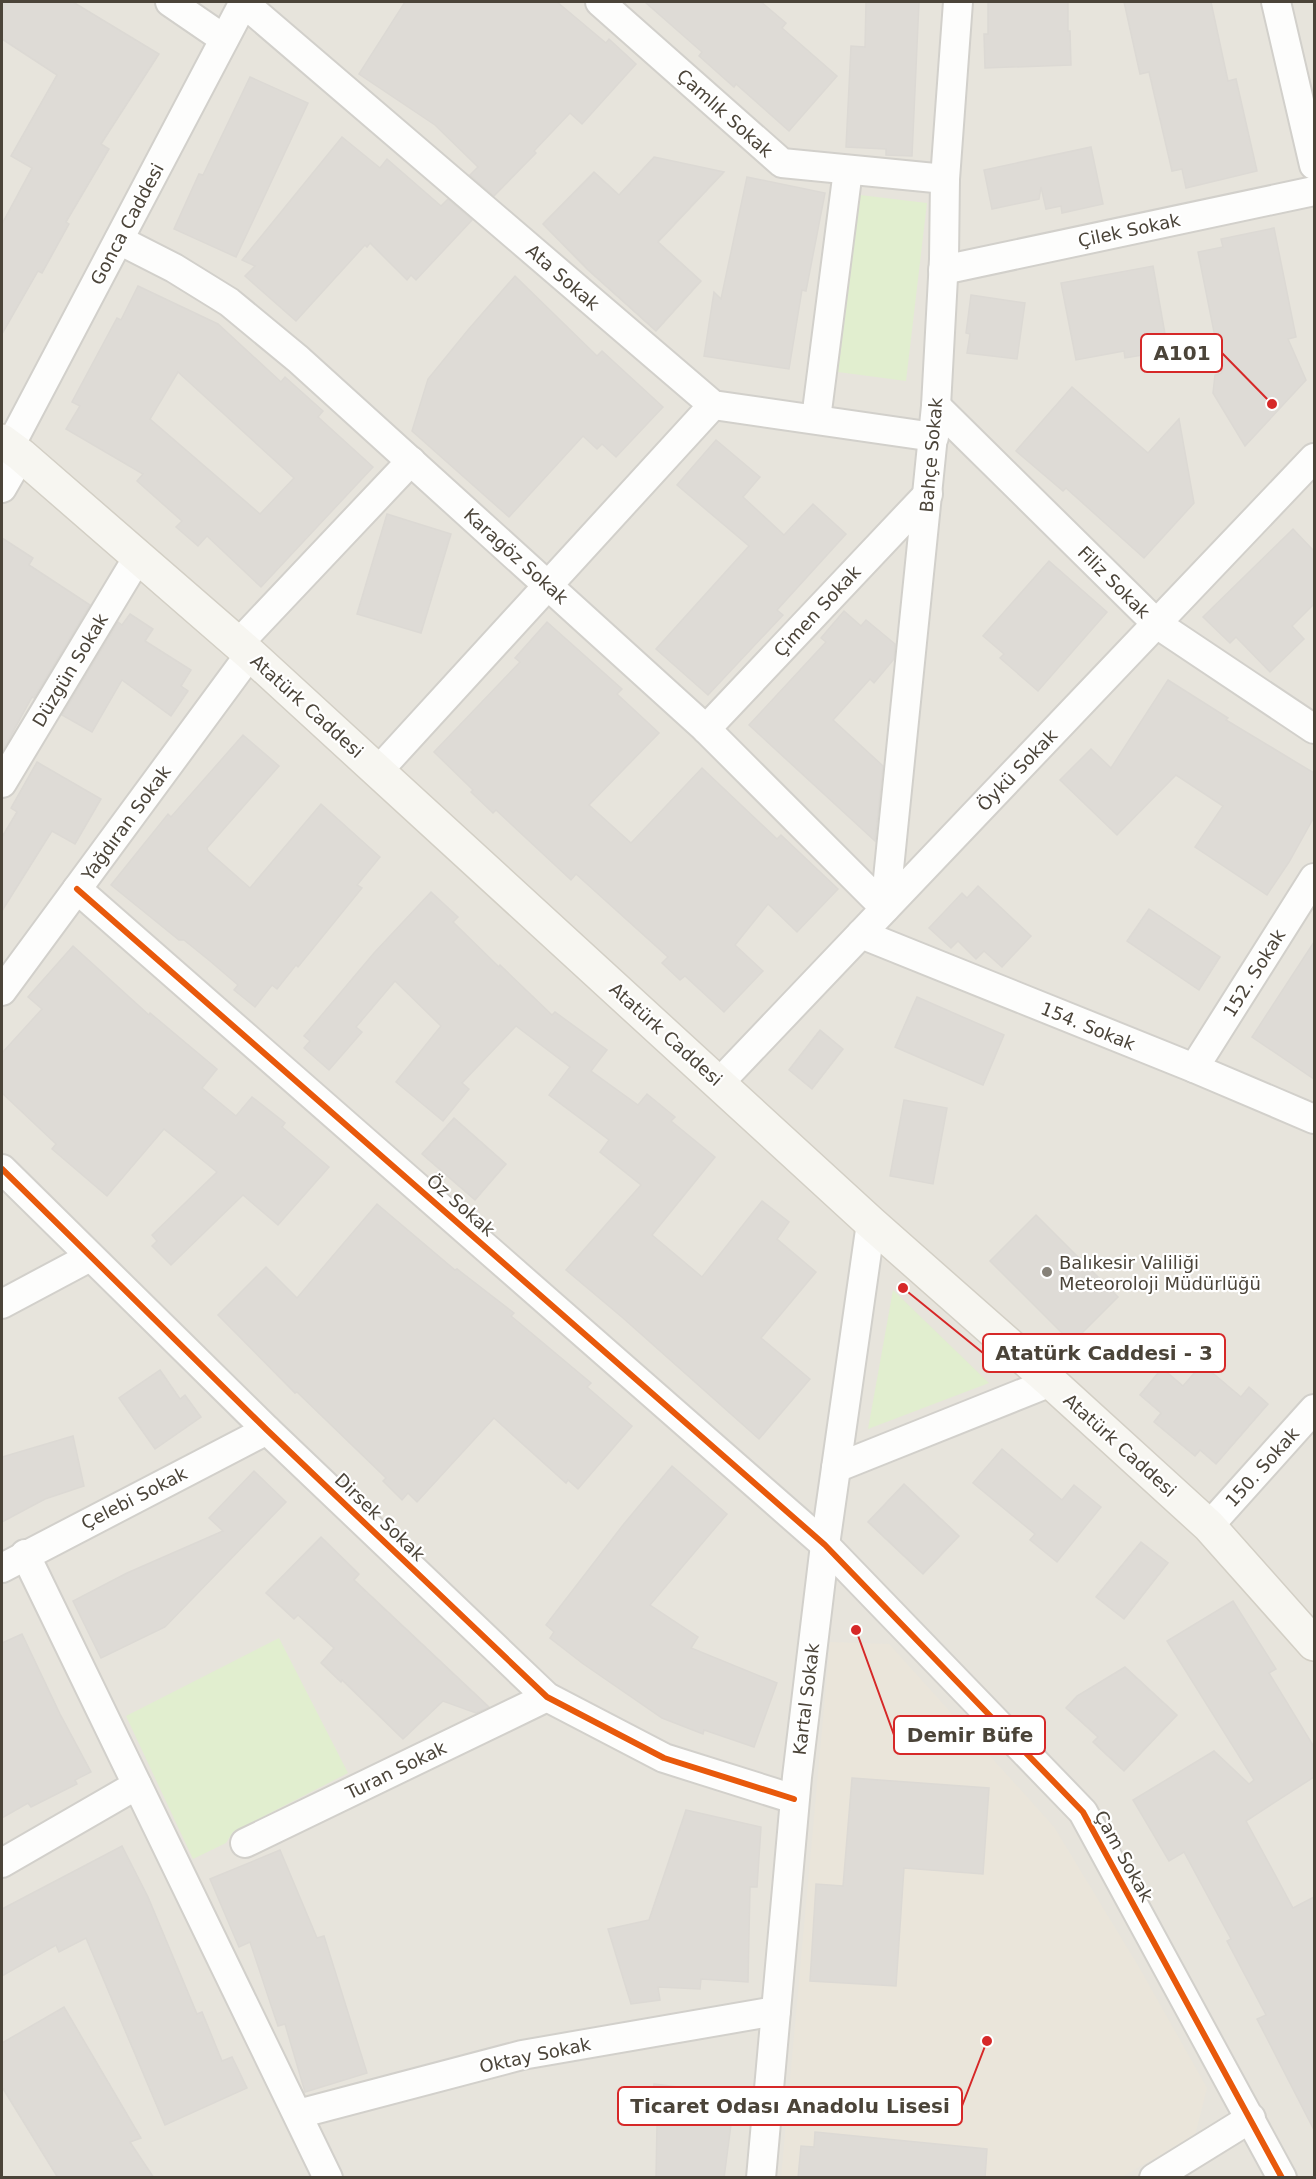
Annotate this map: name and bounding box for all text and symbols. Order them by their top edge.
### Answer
street label: Çamlık Sokak [673,65,778,162]
street label: Gonca Caddesi [86,160,168,288]
street label: Çilek Sokak [1076,209,1183,251]
street label: Ata Sokak [522,240,604,315]
callout: A101 [1141,334,1222,372]
text: A101 [1153,341,1211,365]
street label: Bahçe Sokak [916,396,947,513]
street label: Karagöz Sokak [460,504,573,609]
street label: Filiz Sokak [1074,542,1155,623]
street label: Çimen Sokak [769,561,865,661]
street label: Düzgün Sokak [28,609,112,731]
street label: Atatürk Caddesi [246,650,368,762]
street label: Öykü Sokak [973,724,1062,815]
street label: Yağdıran Sokak [77,761,175,885]
street label: 152. Sokak [1219,925,1290,1021]
street label: Atatürk Caddesi [605,978,727,1090]
street label: 154. Sokak [1038,998,1139,1055]
street label: Öz Sokak [423,1170,500,1241]
place label: Balıkesir Valiliği Meteoroloji Müdürlüğü [1059,1252,1261,1294]
marker: Balıkesir Valiliği Meteoroloji Müdürlüğü [1040,1265,1054,1279]
callout: Atatürk Caddesi - 3 [983,1334,1225,1372]
text: Atatürk Caddesi - 3 [995,1341,1213,1365]
street label: Atatürk Caddesi [1059,1389,1181,1501]
street label: 150. Sokak [1221,1422,1304,1511]
street label: Çelebi Sokak [78,1462,191,1534]
street label: Dirsek Sokak [331,1469,430,1566]
street label: Kartal Sokak [789,1641,823,1756]
callout: Demir Büfe [894,1716,1045,1754]
text: Demir Büfe [907,1723,1033,1747]
street label: Turan Sokak [341,1736,450,1804]
street label: Çam Sokak [1090,1807,1158,1906]
street label: Oktay Sokak [478,2033,593,2077]
callout: Ticaret Odası Anadolu Lisesi [618,2087,962,2125]
text: Ticaret Odası Anadolu Lisesi [630,2094,950,2118]

